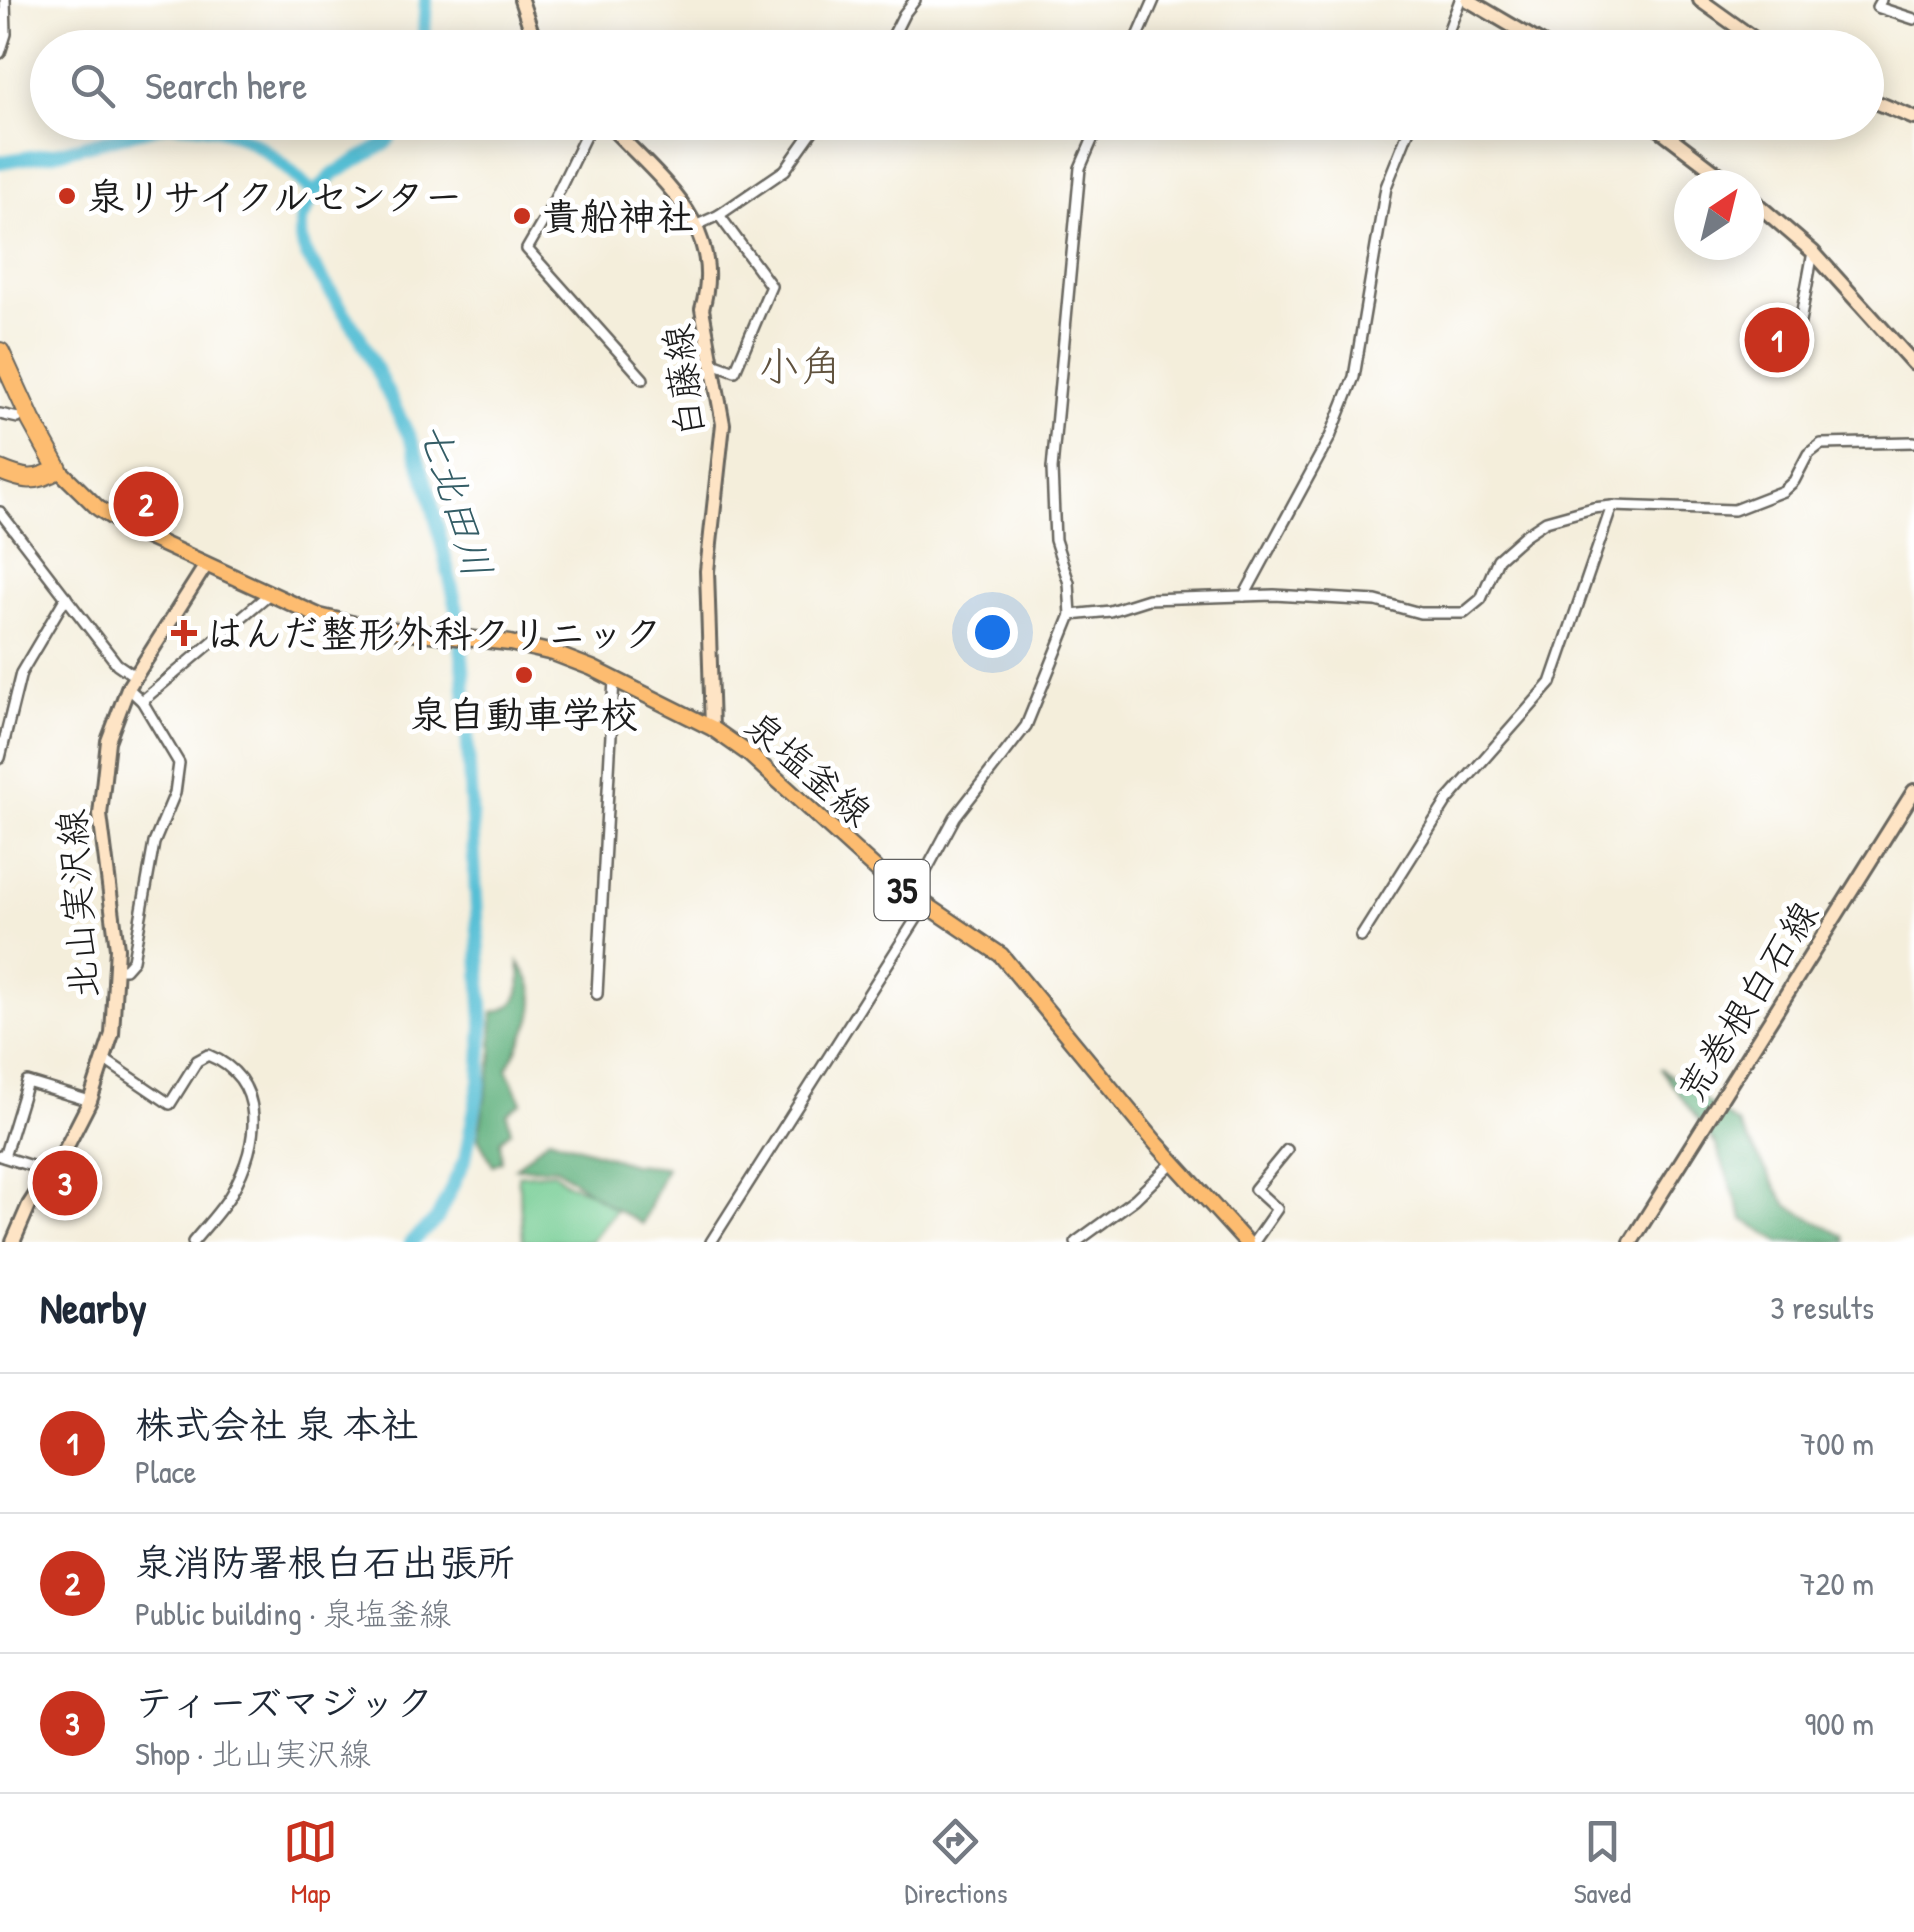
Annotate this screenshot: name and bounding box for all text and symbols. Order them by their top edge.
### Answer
search box [30,30,1884,140]
icon: search [65,58,120,113]
text: Search here [145,59,307,111]
place label: 泉リサイクルセンター [87,170,462,222]
north arrow [1674,170,1764,260]
marker: 泉リサイクルセンター [56,185,78,207]
place label: 貴船神社 [542,190,694,242]
marker: 貴船神社 [511,205,533,227]
pin: 1 [1744,302,1810,378]
street label: 白藤線 [650,321,716,441]
district label: 小角 [758,337,842,394]
water label: 七北田川 [408,415,506,583]
pin: 2 [114,466,178,542]
place label: はんだ整形外科クリニック [206,607,662,659]
your location [967,607,1018,658]
marker: はんだ整形外科クリニック [171,620,197,646]
marker: 泉自動車学校 [513,664,535,686]
place label: 泉自動車学校 [410,688,638,740]
street label: 泉塩釜線 [735,699,883,837]
street label: 北山実沢線 [44,807,110,1001]
road number: 35 [874,860,930,920]
street label: 荒巻根白石線 [1665,891,1829,1111]
pin: 3 [32,1146,98,1220]
text: Nearby [40,1279,147,1336]
text: 3 results [1770,1286,1874,1329]
text: 株式会社 泉 本社 [135,1398,418,1450]
text: 1 [67,1422,78,1465]
text: 700 m [1800,1422,1874,1465]
text: Place [135,1450,197,1493]
text: 泉消防署根白石出張所 [135,1536,515,1588]
text: 2 [65,1562,80,1605]
text: 720 m [1800,1562,1874,1605]
text: Public building · 泉塩釜線 [135,1592,451,1635]
text: ティーズマジック [135,1676,434,1728]
text: 3 [65,1702,80,1745]
text: 900 m [1804,1702,1874,1745]
text: Shop · 北山実沢線 [135,1732,371,1775]
tab: Map [283,1814,338,1912]
tab: Directions [904,1814,1007,1912]
tab: Saved [1574,1814,1631,1912]

